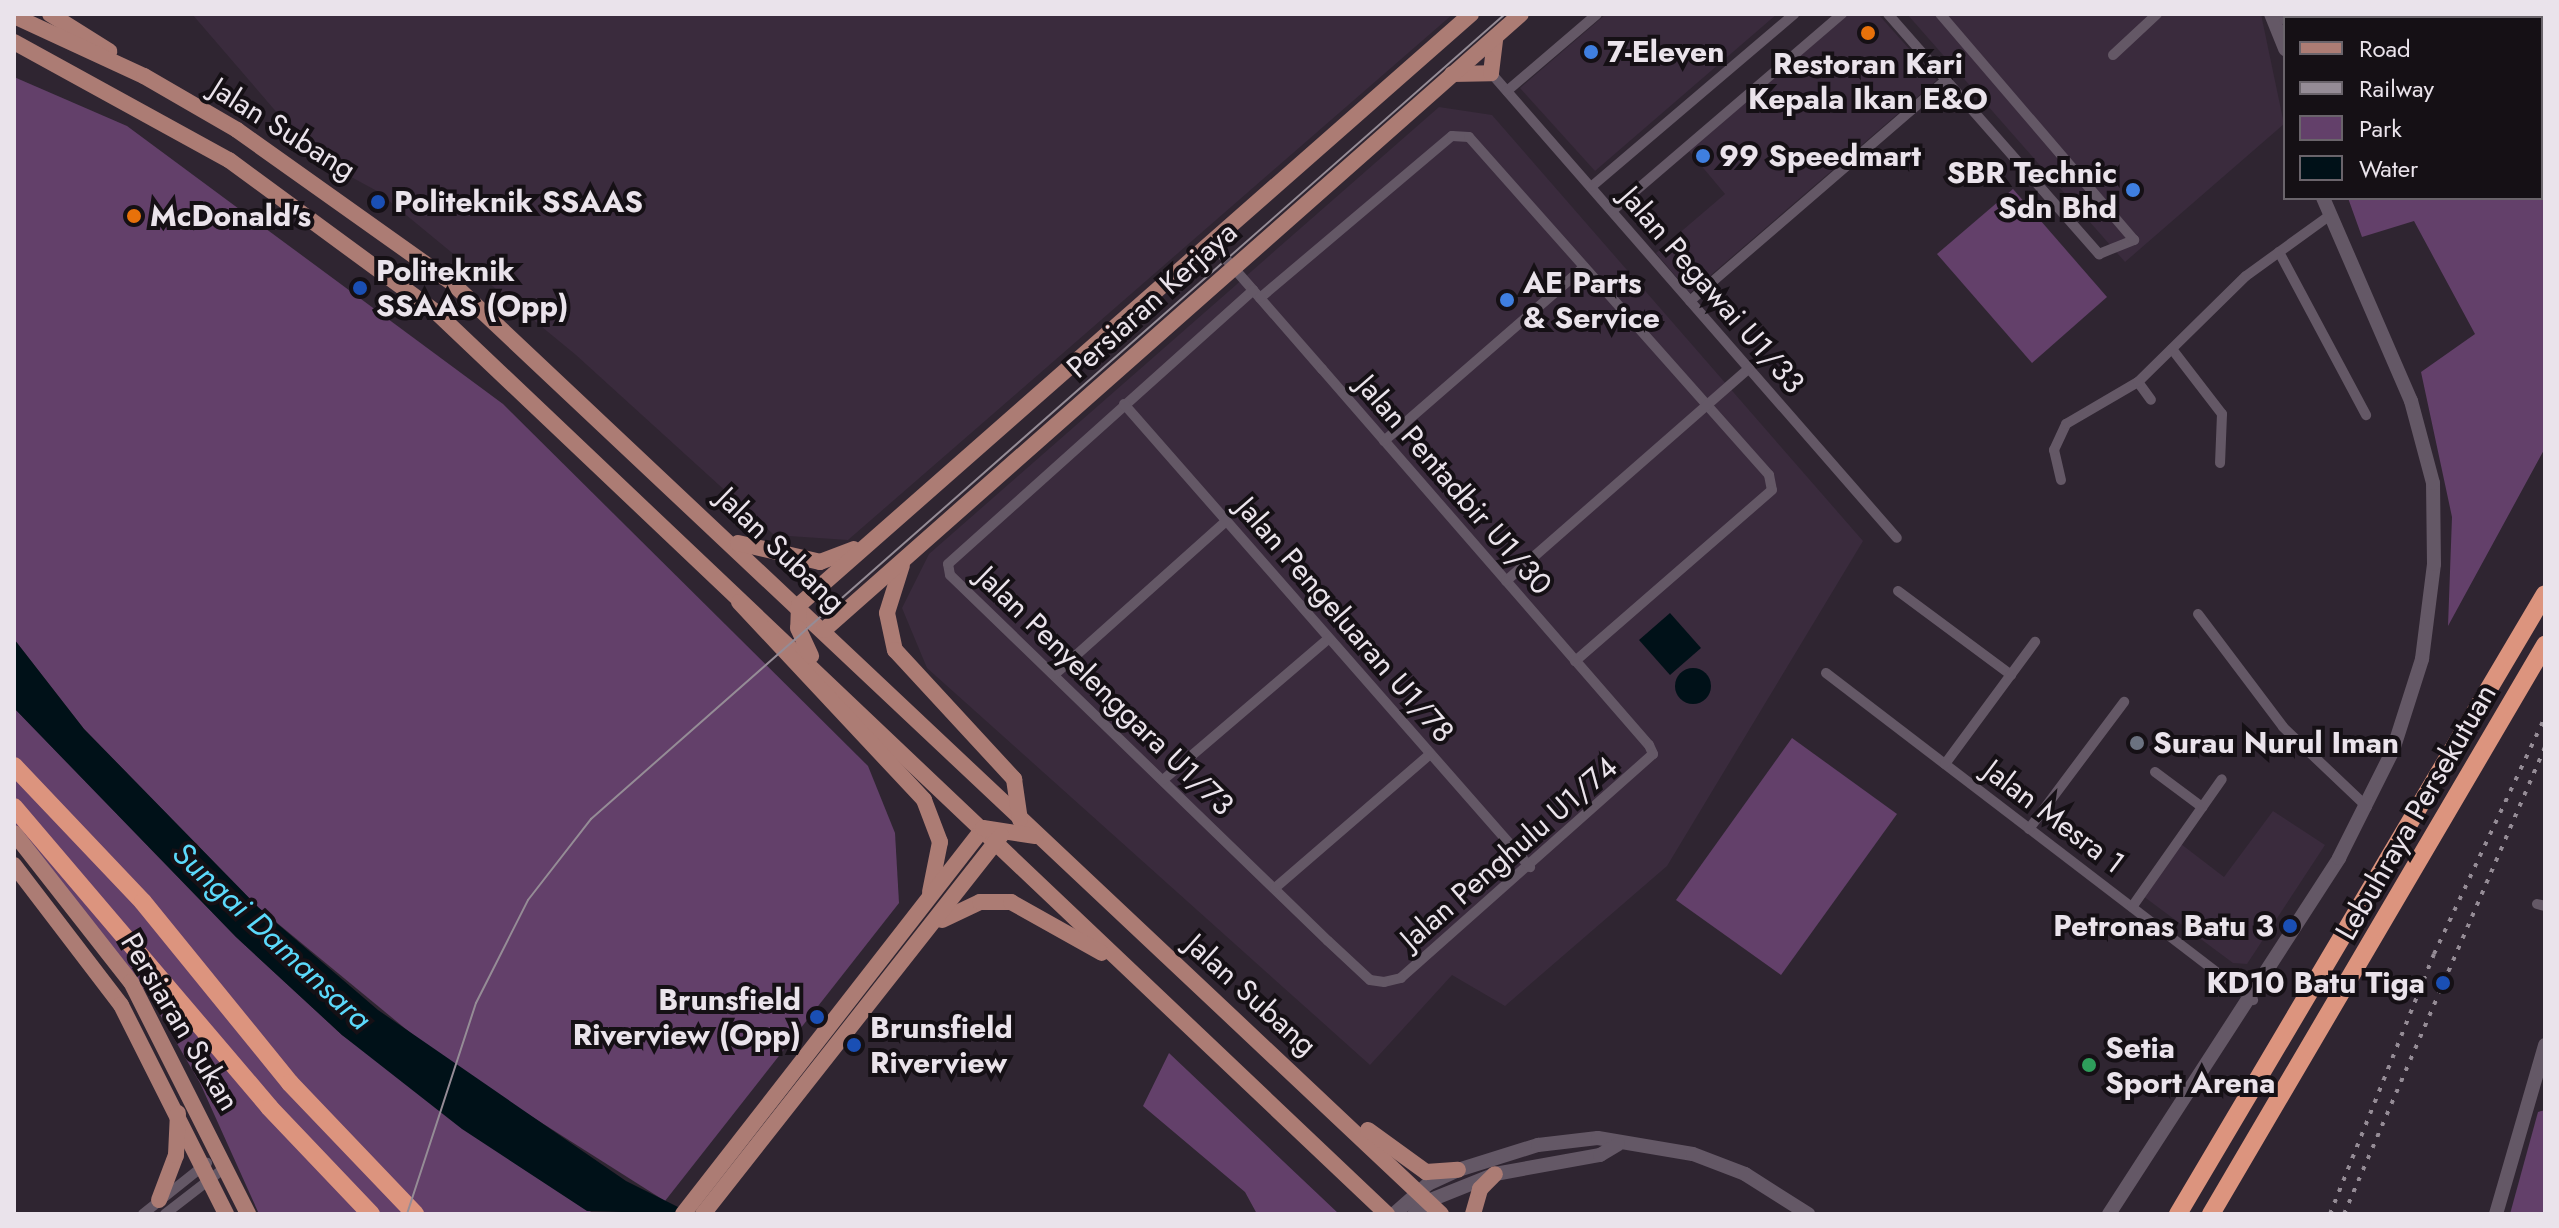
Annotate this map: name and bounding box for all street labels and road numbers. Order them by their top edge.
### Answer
street label: Jalan Subang [204,70,362,188]
street label: Jalan Pegawai U1/33 [1612,179,1812,401]
street label: Persiaran Kerjaya [1060,214,1244,386]
street label: Jalan Pentadbir U1/30 [1349,368,1559,602]
street label: Jalan Subang [709,480,853,620]
street label: Jalan Pengeluaran U1/78 [1229,490,1461,750]
street label: Jalan Penyelenggara U1/73 [969,559,1241,823]
street label: Lebuhraya Persekutuan [2328,678,2504,946]
street label: Jalan Penghulu U1/74 [1393,749,1625,957]
street label: Jalan Mesra 1 [1977,752,2131,882]
street label: Persiaran Sukan [113,927,247,1117]
street label: Jalan Subang [1178,927,1324,1063]

